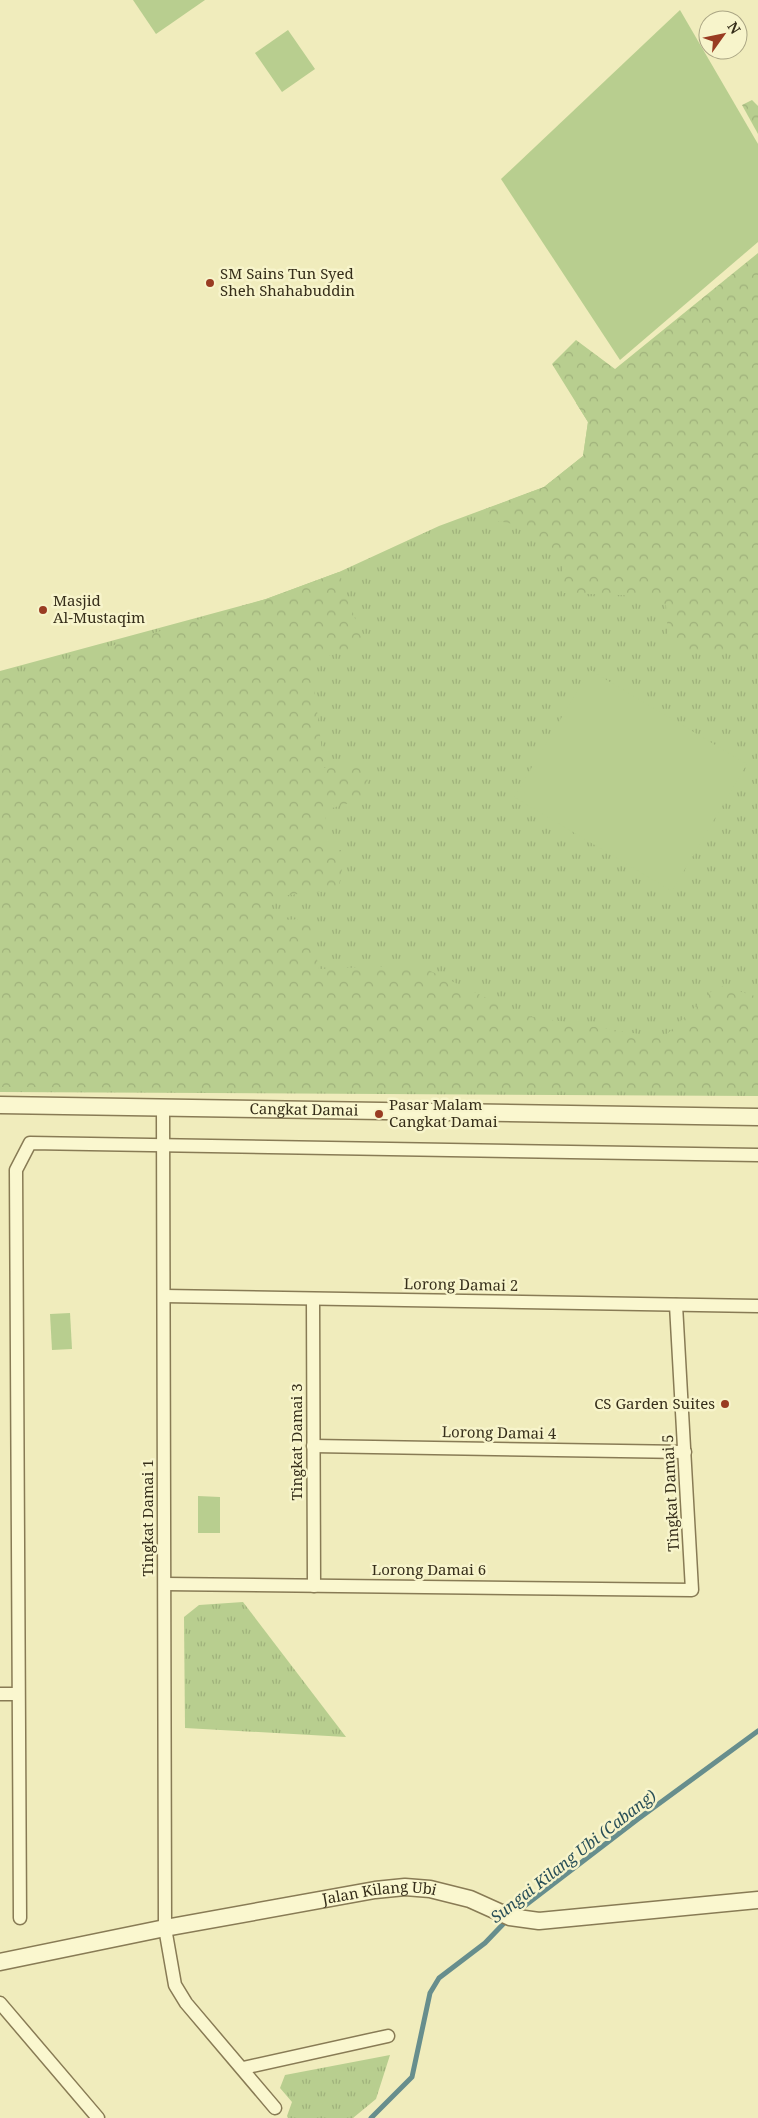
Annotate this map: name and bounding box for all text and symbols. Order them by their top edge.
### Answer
north arrow [698,10,748,60]
text: N [723,18,745,37]
place label: SM Sains Tun Syed Sheh Shahabuddin [220,263,355,300]
marker: SM Sains Tun Syed Sheh Shahabuddin [204,277,216,289]
place label: Masjid Al-Mustaqim [53,590,145,627]
marker: Masjid Al-Mustaqim [37,604,49,616]
place label: Pasar Malam Cangkat Damai [389,1094,498,1131]
street label: Cangkat Damai [249,1098,359,1120]
marker: Pasar Malam Cangkat Damai [373,1108,385,1120]
street label: Lorong Damai 2 [404,1273,518,1295]
street label: Tingkat Damai 3 [286,1383,306,1501]
place label: CS Garden Suites [594,1393,715,1413]
marker: CS Garden Suites [719,1398,731,1410]
street label: Lorong Damai 4 [442,1421,557,1443]
street label: Tingkat Damai 5 [657,1434,683,1552]
street label: Tingkat Damai 1 [137,1459,157,1577]
street label: Lorong Damai 6 [372,1559,486,1579]
water label: Sungai Kilang Ubi (Cabang) [486,1784,661,1928]
street label: Jalan Kilang Ubi [319,1876,439,1909]

